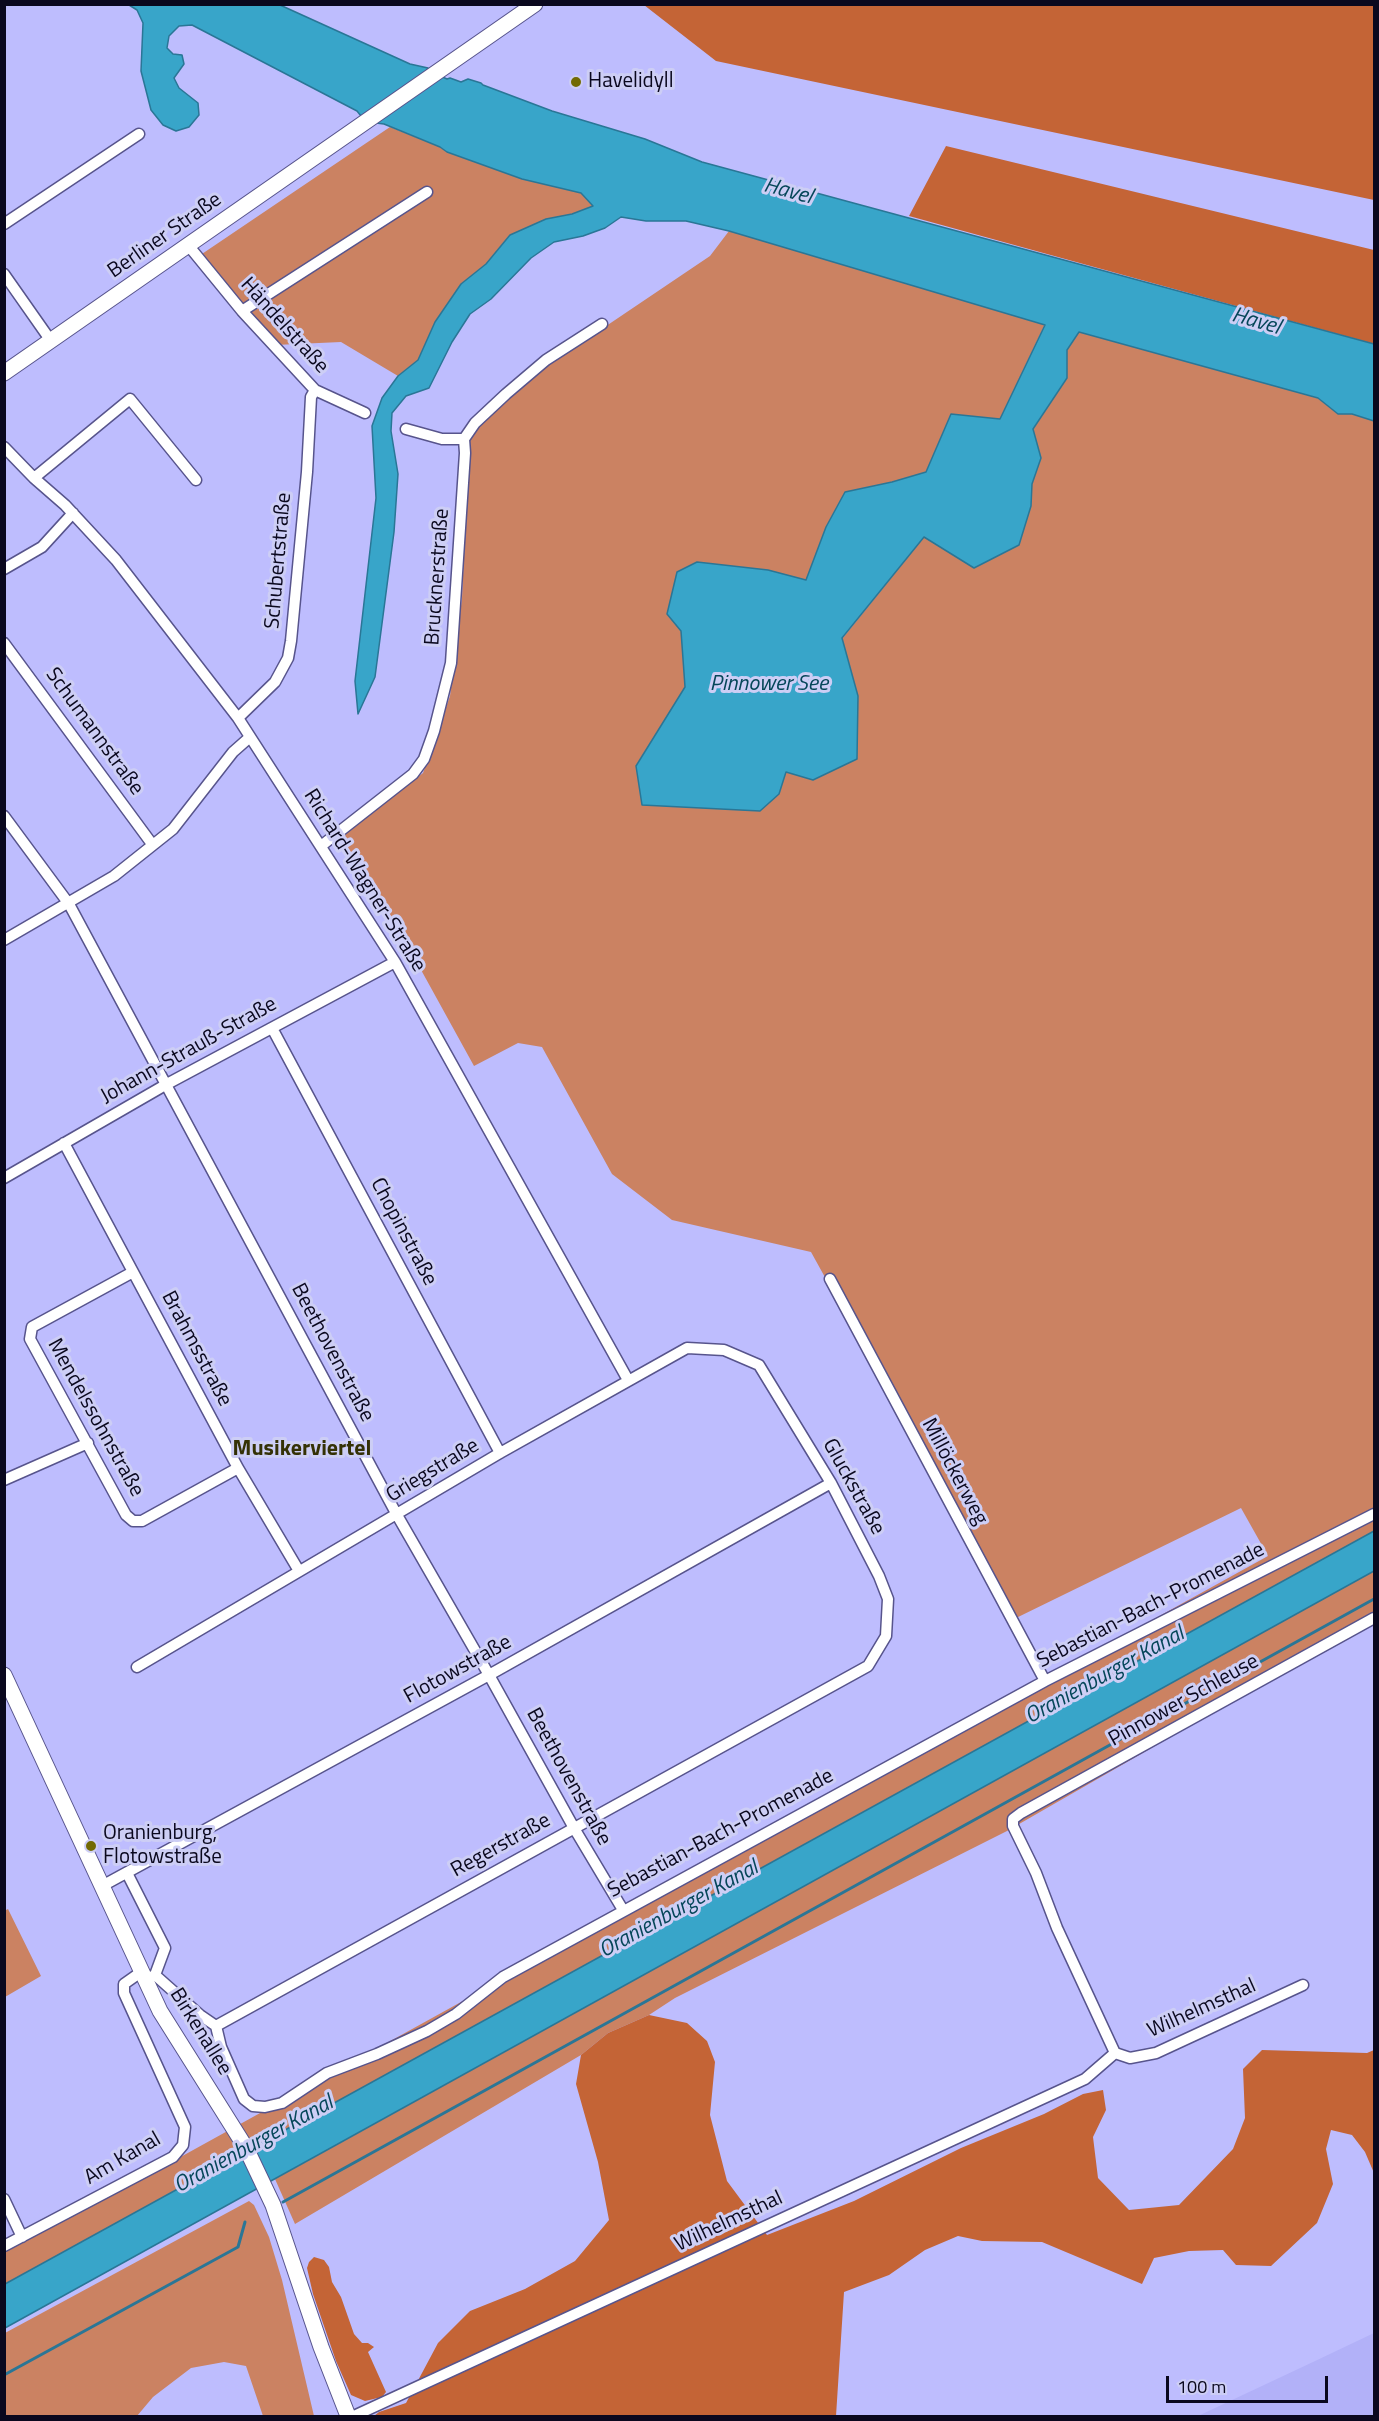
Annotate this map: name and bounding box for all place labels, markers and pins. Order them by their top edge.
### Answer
place label: Havelidyll [588,69,674,95]
marker: Havelidyll [569,75,583,89]
place label: Oranienburg, Flotowstraße [103,1821,222,1871]
marker: Oranienburg, Flotowstraße [84,1839,98,1853]

